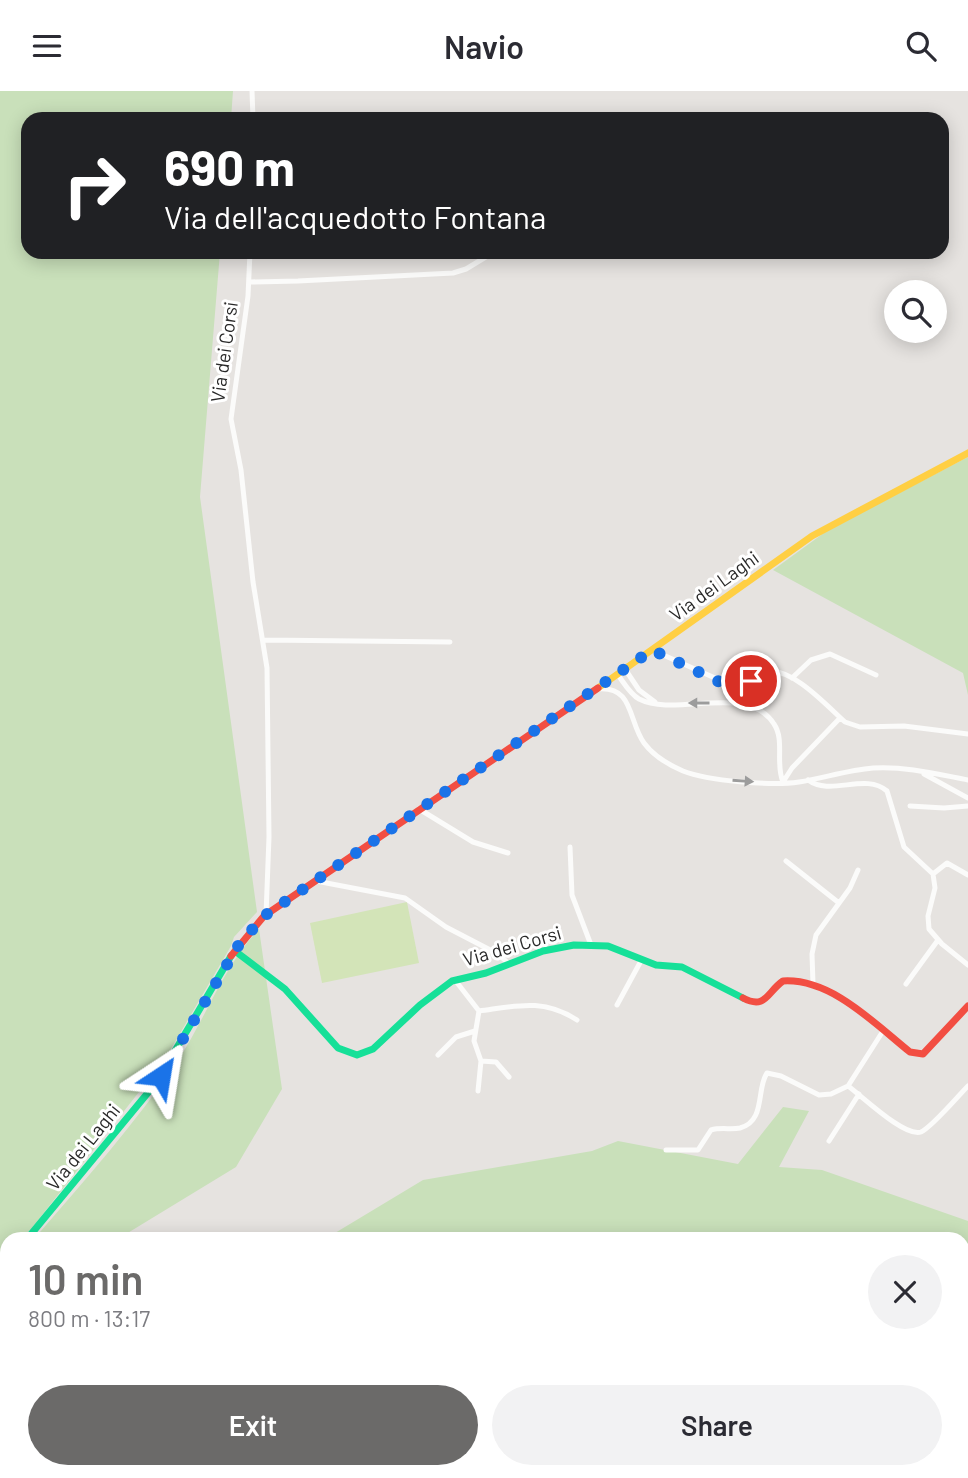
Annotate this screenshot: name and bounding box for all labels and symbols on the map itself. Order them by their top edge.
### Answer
street label: Via dei Corsi [205,300,242,404]
street label: Via dei Laghi [665,546,763,626]
pin [721,651,781,711]
one-way arrow [688,697,710,709]
one-way arrow [732,775,754,786]
street label: Via dei Corsi [460,920,564,971]
position arrow [124,1039,198,1113]
street label: Via dei Laghi [41,1099,124,1195]

